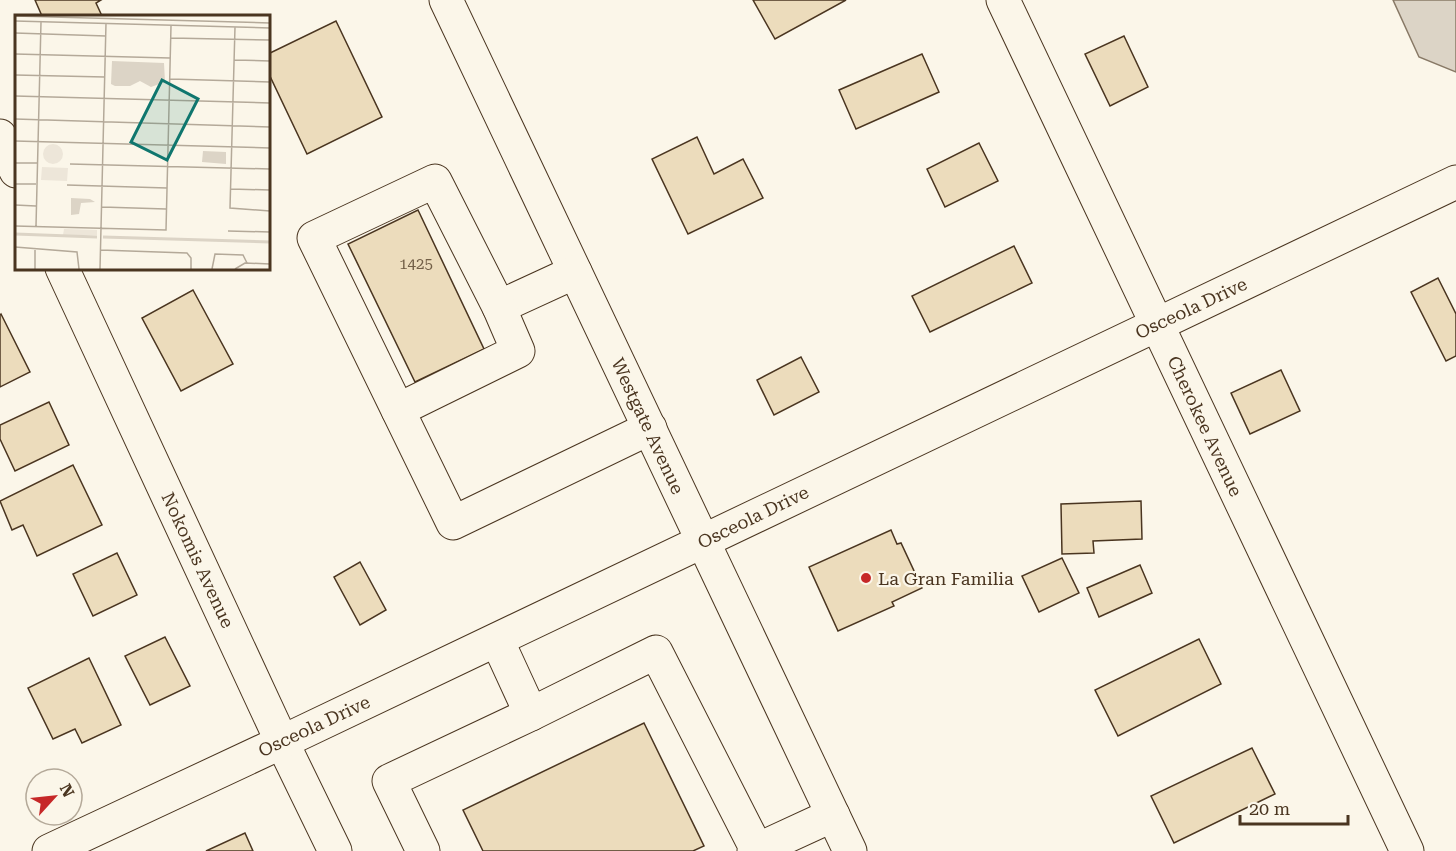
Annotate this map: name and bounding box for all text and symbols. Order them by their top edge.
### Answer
inset map [15,15,270,270]
house number: 1425 [399,255,433,273]
street label: Osceola Drive [1132,273,1250,343]
street label: Cherokee Avenue [1163,352,1247,500]
street label: Westgate Avenue [607,355,689,497]
street label: Osceola Drive [694,481,812,553]
street label: Nokomis Avenue [157,489,239,631]
place label: La Gran Familia [878,568,1014,589]
marker: La Gran Familia [859,571,873,585]
street label: Osceola Drive [255,691,373,761]
north arrow [24,767,84,827]
text: N [56,781,78,800]
scale bar [1240,788,1348,826]
text: 20 m [1249,798,1290,819]

